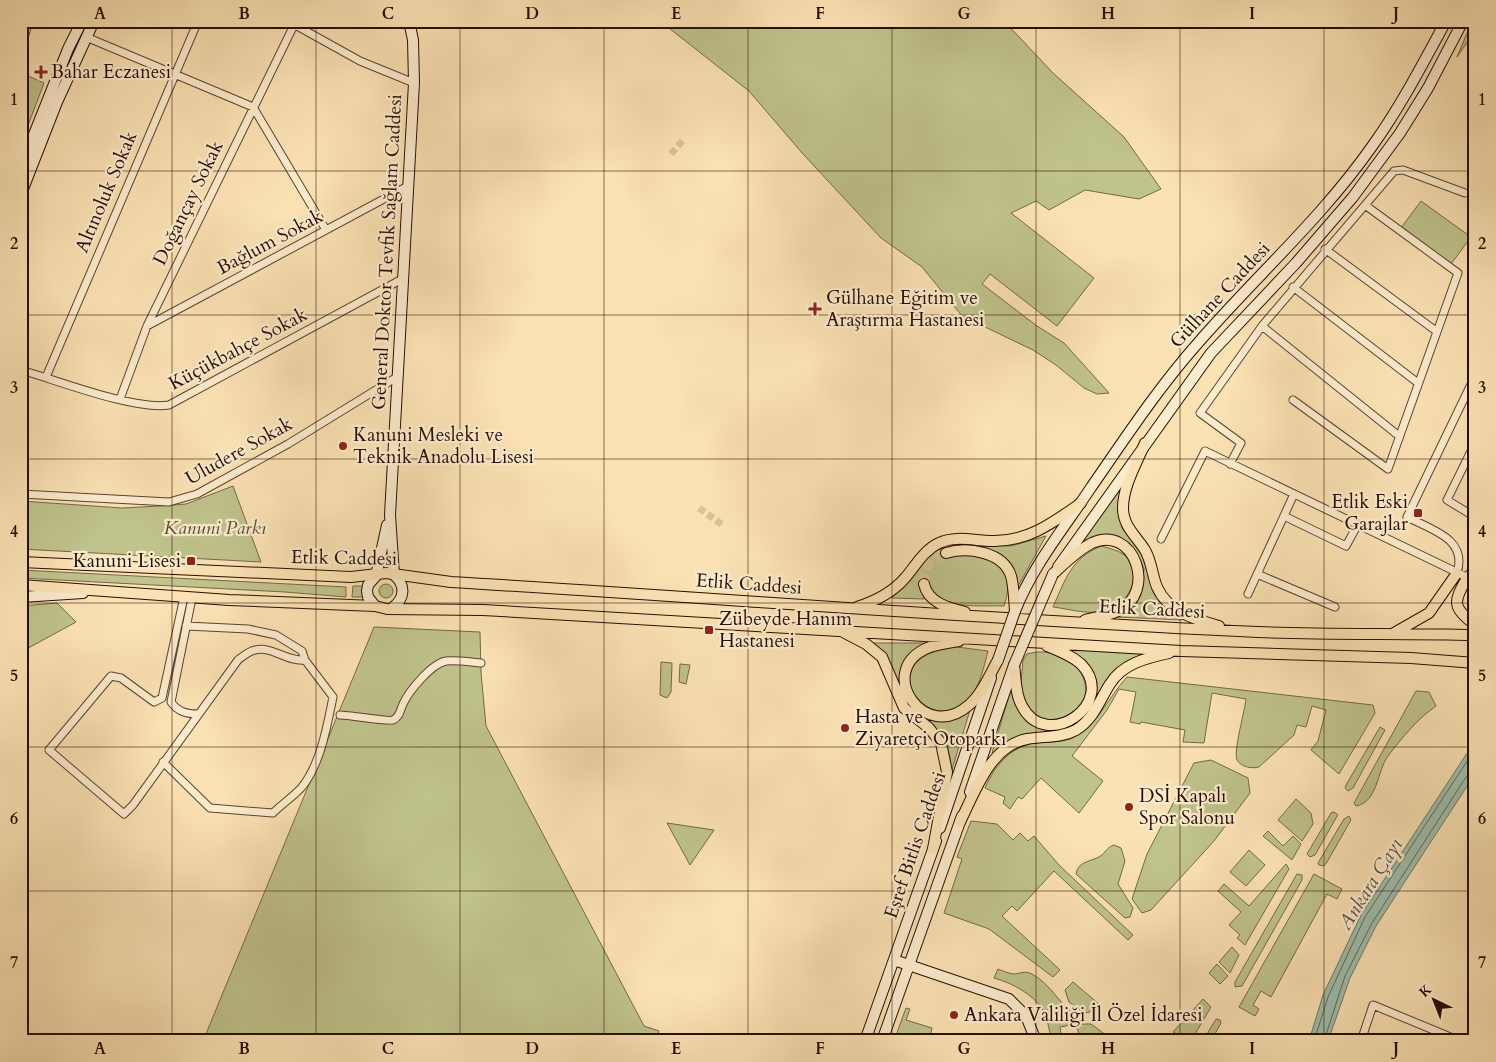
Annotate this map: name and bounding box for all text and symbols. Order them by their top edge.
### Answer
text: A [94,3,106,25]
text: B [238,3,250,25]
text: C [382,3,394,25]
text: D [525,3,539,25]
text: E [671,3,681,25]
text: F [815,3,825,25]
text: G [957,3,971,25]
text: H [1101,3,1115,25]
text: I [1249,3,1255,25]
text: J [1391,3,1399,25]
place label: Bahar Eczanesi [51,59,171,85]
marker: Bahar Eczanesi [35,66,47,78]
text: 1 [10,89,18,111]
text: 1 [1478,89,1486,111]
street label: General Doktor Tevfik Sağlam Caddesi [366,93,408,411]
street label: Altınoluk Sokak [69,126,144,257]
street label: Doğançay Sokak [147,136,230,270]
street label: Bağlum Sokak [212,203,328,281]
text: 2 [10,233,18,255]
text: 2 [1478,233,1486,255]
street label: Gülhane Caddesi [1164,236,1276,354]
place label: Gülhane Eğitim ve Araştırma Hastanesi [826,285,984,333]
street label: Küçükbahçe Sokak [164,301,313,396]
marker: Gülhane Eğitim ve Araştırma Hastanesi [808,302,822,316]
text: 3 [10,377,18,399]
text: 3 [1478,377,1486,399]
street label: Uludere Sokak [181,411,298,491]
place label: Kanuni Mesleki ve Teknik Anadolu Lisesi [353,422,534,470]
marker: Kanuni Mesleki ve Teknik Anadolu Lisesi [337,440,349,452]
place label: Etlik Eski Garajlar [1331,489,1408,537]
marker: Etlik Eski Garajlar [1412,507,1424,519]
park label: Kanuni Parkı [164,515,266,541]
text: 4 [10,521,18,543]
text: 4 [1478,521,1486,543]
street label: Etlik Caddesi [291,544,397,572]
place label: Kanuni Lisesi [73,548,181,574]
marker: Kanuni Lisesi [185,555,197,567]
street label: Etlik Caddesi [695,567,803,601]
street label: Etlik Caddesi [1098,593,1206,625]
place label: Zübeyde Hanım Hastanesi [719,606,853,654]
marker: Zübeyde Hanım Hastanesi [703,624,715,636]
text: 5 [10,665,18,687]
text: 5 [1478,665,1486,687]
place label: Hasta ve Ziyaretçi Otoparkı [855,704,1006,752]
marker: Hasta ve Ziyaretçi Otoparkı [839,722,851,734]
street label: Eşref Bitlis Caddesi [878,768,952,922]
place label: DSİ Kapalı Spor Salonu [1139,783,1235,831]
marker: DSİ Kapalı Spor Salonu [1123,801,1135,813]
text: 6 [10,808,18,830]
text: 6 [1478,808,1486,830]
water label: Ankara Çayı [1331,833,1409,936]
text: 7 [10,952,18,974]
text: 7 [1478,952,1486,974]
north arrow [1408,974,1458,1024]
text: K [1415,980,1437,1002]
place label: Ankara Valiliği İl Özel İdaresi [964,1002,1203,1028]
marker: Ankara Valiliği İl Özel İdaresi [948,1009,960,1021]
text: A [94,1038,106,1060]
text: B [238,1038,250,1060]
text: C [382,1038,394,1060]
text: D [525,1038,539,1060]
text: E [671,1038,681,1060]
text: F [815,1038,825,1060]
text: G [957,1038,971,1060]
text: H [1101,1038,1115,1060]
text: I [1249,1038,1255,1060]
text: J [1391,1038,1399,1060]

